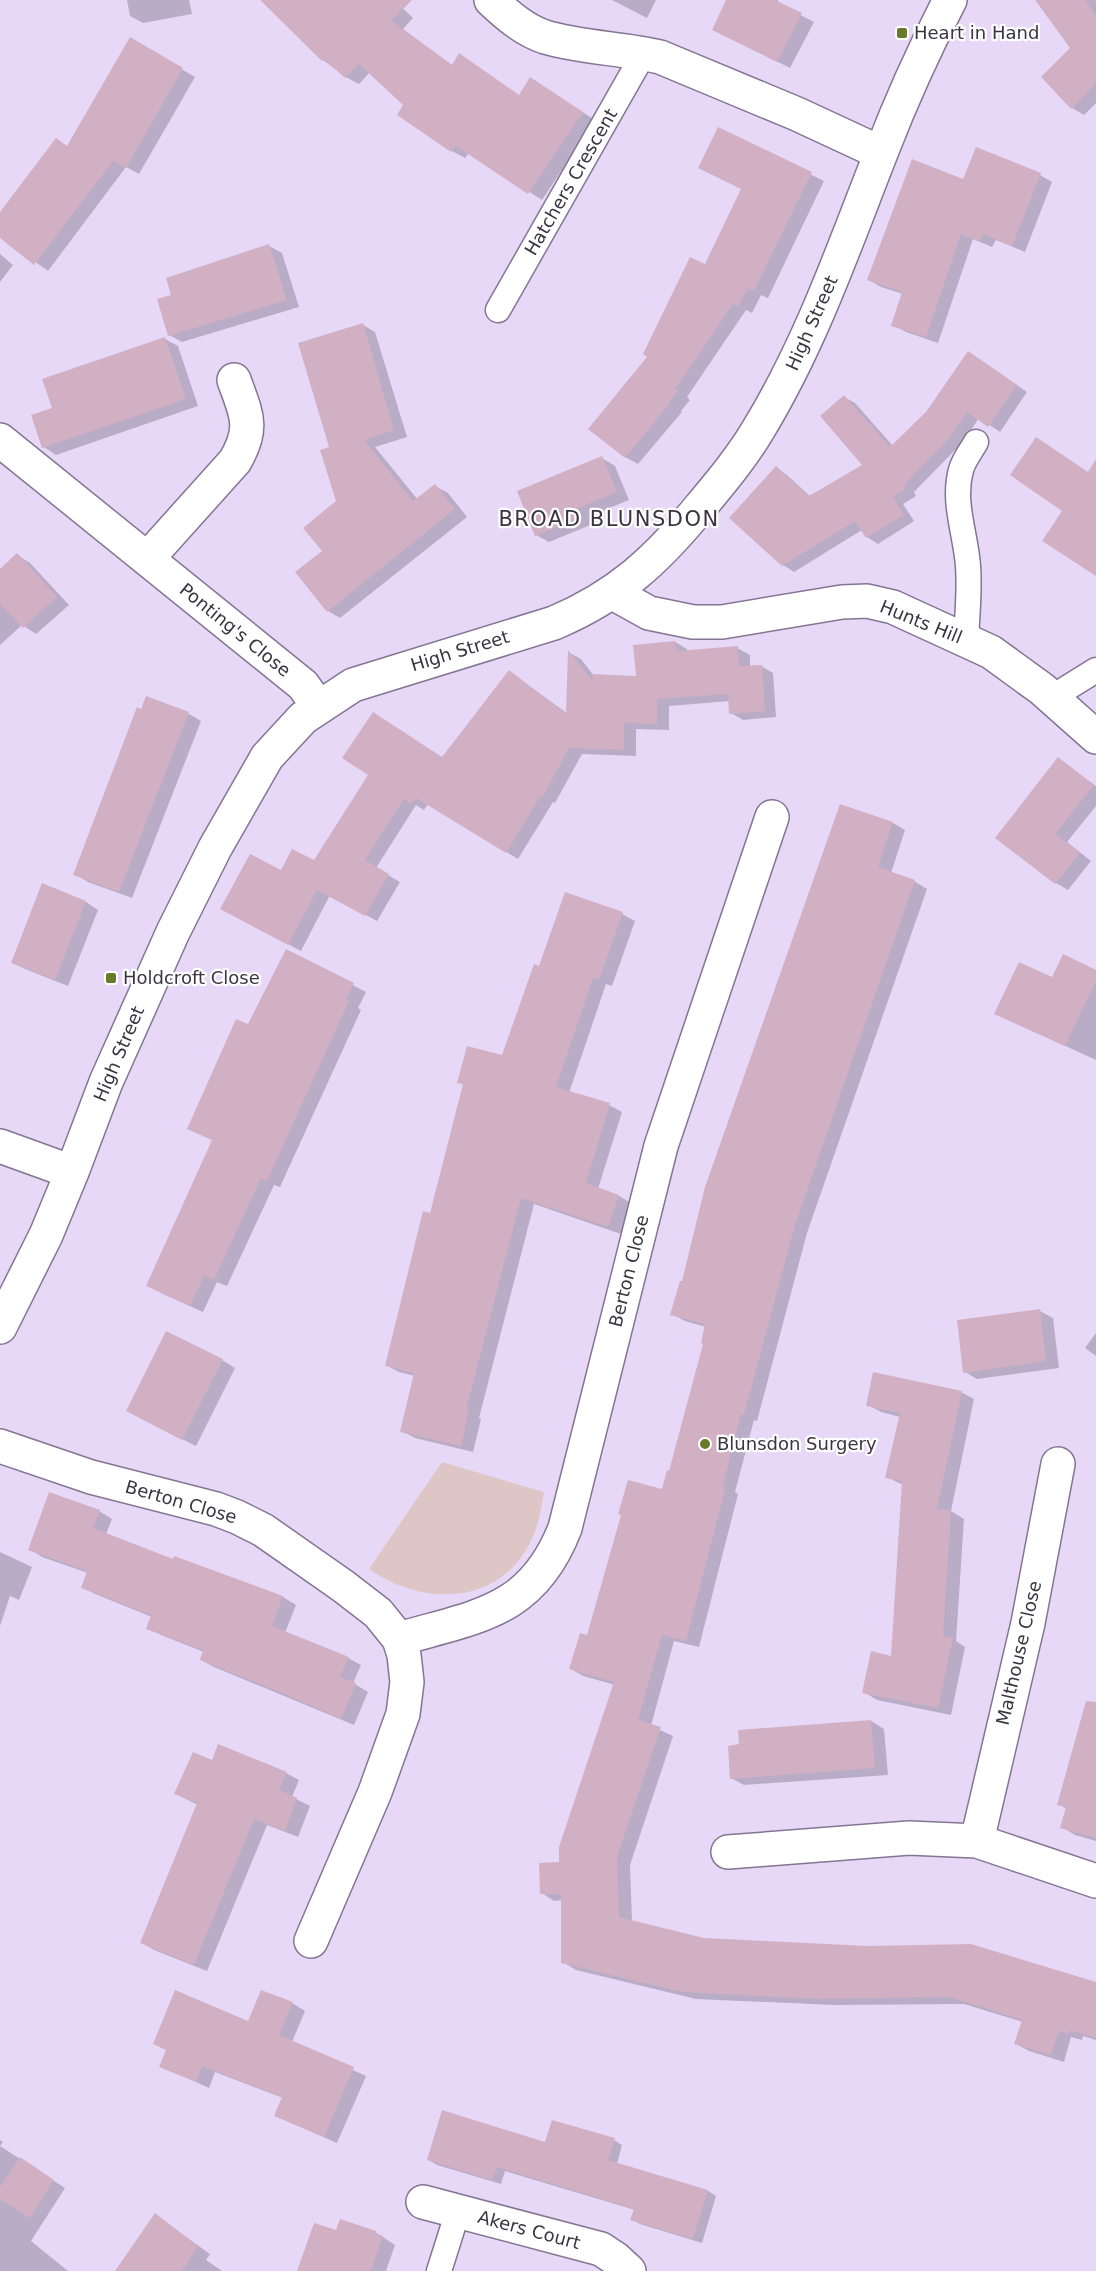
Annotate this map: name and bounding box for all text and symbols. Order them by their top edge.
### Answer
place label: Heart in Hand [914,22,1039,43]
marker: Heart in Hand [895,26,909,40]
street label: Hatchers Crescent [520,105,621,259]
street label: High Street [781,272,842,374]
district label: BROAD BLUNSDON [498,507,720,531]
street label: Ponting's Close [176,578,295,681]
street label: Hunts Hill [877,595,965,648]
street label: High Street [408,626,512,675]
place label: Holdcroft Close [123,967,260,988]
marker: Holdcroft Close [104,971,118,985]
street label: High Street [89,1003,148,1105]
street label: Berton Close [604,1213,653,1329]
place label: Blunsdon Surgery [717,1433,877,1454]
marker: Blunsdon Surgery [698,1437,712,1451]
street label: Berton Close [123,1476,239,1527]
street label: Malthouse Close [992,1579,1045,1727]
street label: Akers Court [476,2206,583,2253]

